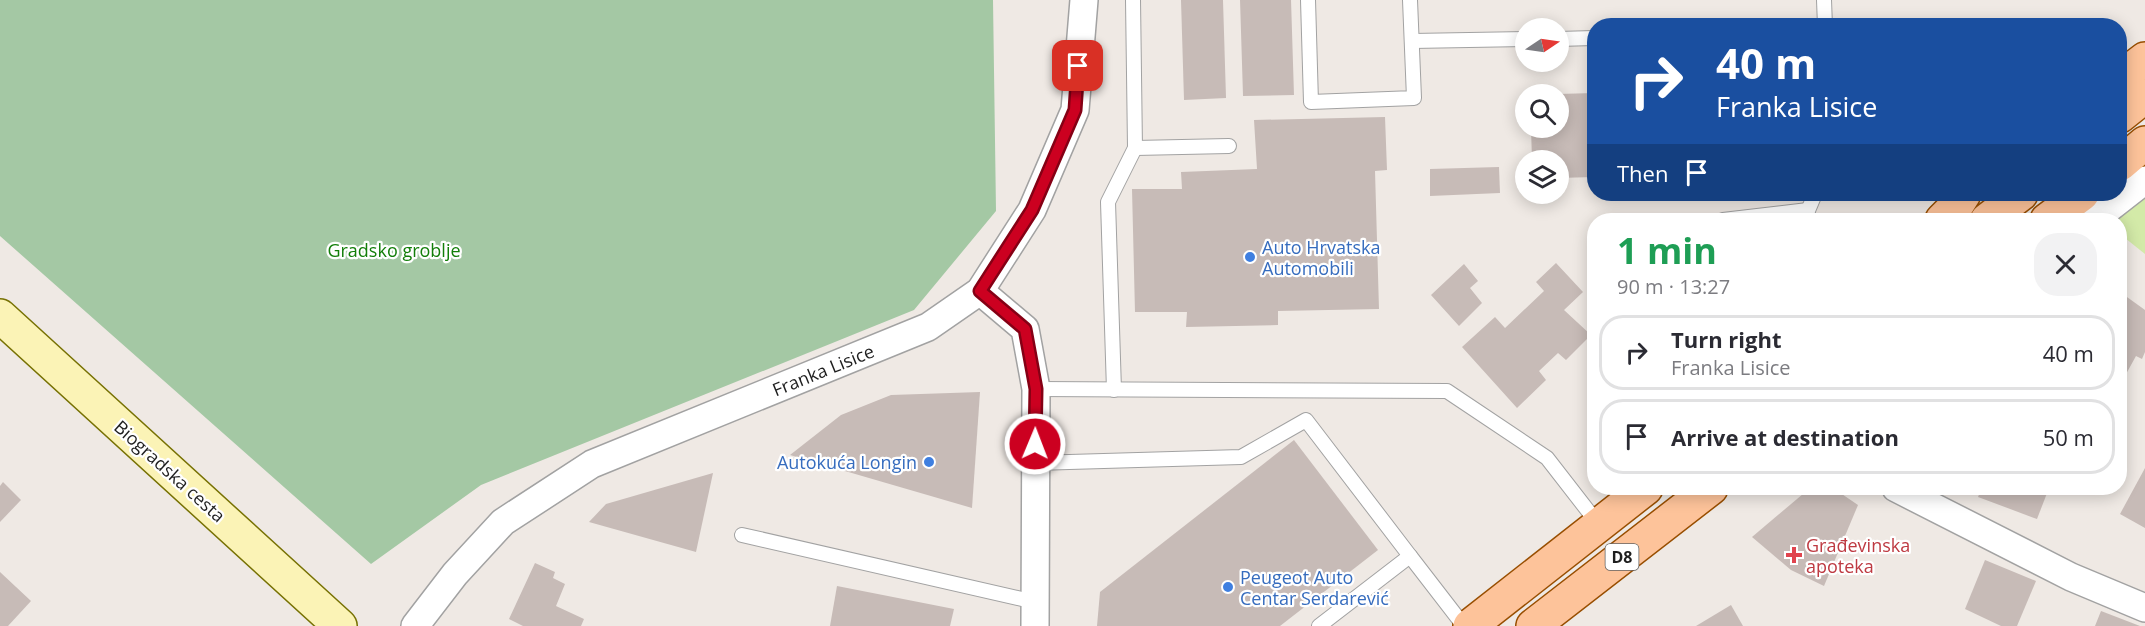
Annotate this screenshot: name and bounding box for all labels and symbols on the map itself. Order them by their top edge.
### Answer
north arrow [1515,18,1569,72]
pin [1052,40,1103,91]
place label: Auto Hrvatska Automobili [1262,235,1380,280]
park label: Gradsko groblje [327,238,461,262]
marker: Auto Hrvatska Automobili [1243,250,1257,264]
street label: Franka Lisice [769,339,877,401]
position arrow [1003,412,1067,476]
street label: Biogradska cesta [109,415,231,527]
place label: Autokuća Longin [777,450,917,474]
marker: Autokuća Longin [922,455,936,469]
place label: Građevinska apoteka [1806,533,1910,578]
road number: D8 [1606,544,1638,570]
marker: Građevinska apoteka [1787,548,1801,562]
place label: Peugeot Auto Centar Serdarević [1240,565,1389,610]
marker: Peugeot Auto Centar Serdarević [1221,580,1235,594]

